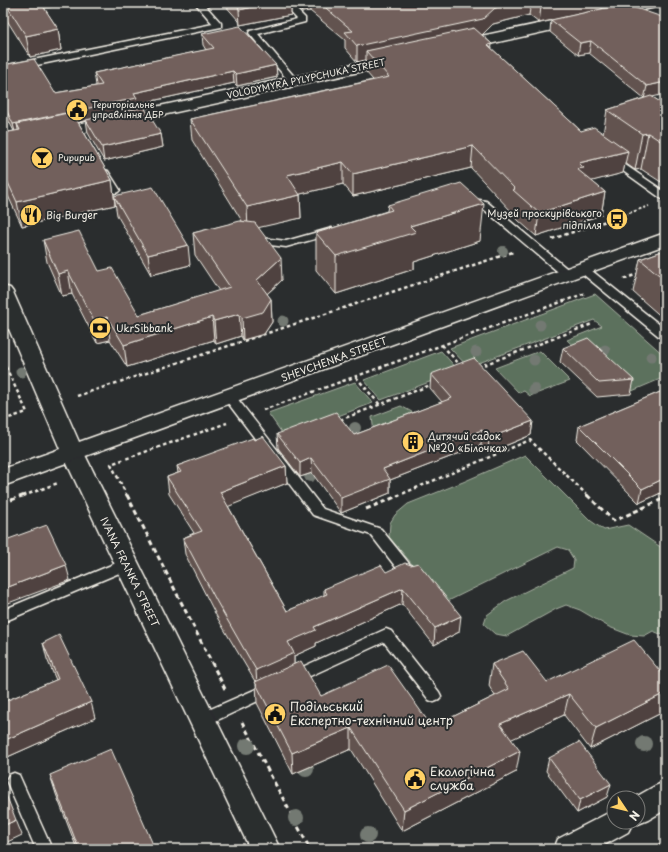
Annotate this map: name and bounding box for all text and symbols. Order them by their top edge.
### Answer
street label: VOLODYMYRA PYLYPCHUKA STREET [225,54,387,102]
public building icon: Територіальне управління ДБР [64,97,90,123]
place label: Територіальне управління ДБР [92,97,164,121]
bar icon: Pupupub [29,145,55,171]
place label: Pupupub [58,150,95,164]
restaurant icon: Big Burger [18,202,44,228]
place label: Музей проскурівського підпілля [487,205,602,232]
bus stop icon: Музей проскурівського підпілля [604,206,630,232]
place label: Big Burger [46,207,98,222]
bank icon: UkrSibbank [87,315,113,341]
place label: UkrSibbank [116,320,173,335]
street label: SHEVCHENKA STREET [279,332,389,385]
place label: Дитячий садок №20 «Білочка» [427,428,508,455]
building icon: Дитячий садок №20 «Білочка» [400,429,426,455]
street label: IVANA FRANKA STREET [97,514,164,629]
place label: Подільський Експертно-технічний центр [290,697,453,729]
public building icon: Подільський Експертно-технічний центр [262,701,288,727]
place label: Екологічна служба [430,762,495,794]
public building icon: Екологічна служба [402,766,428,792]
north arrow [606,790,646,830]
text: N [625,808,644,825]

